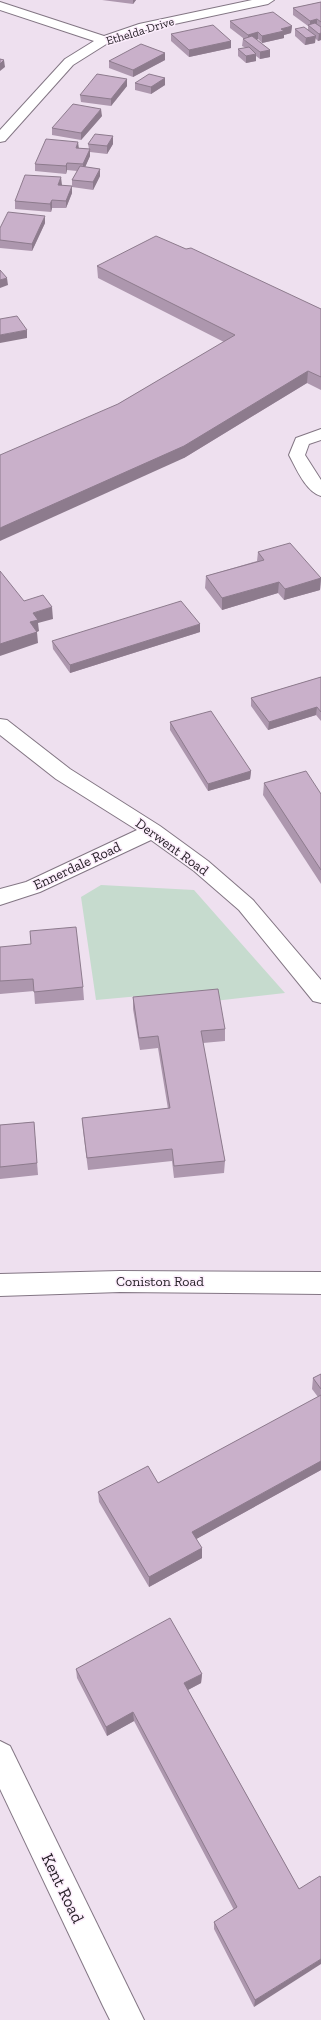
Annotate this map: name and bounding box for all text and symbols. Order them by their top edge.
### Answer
street label: Ethelda Drive [104,14,176,48]
street label: Derwent Road [132,815,212,879]
street label: Ennerdale Road [30,838,124,894]
street label: Coniston Road [116,1273,204,1290]
street label: Kent Road [38,1850,89,1927]

